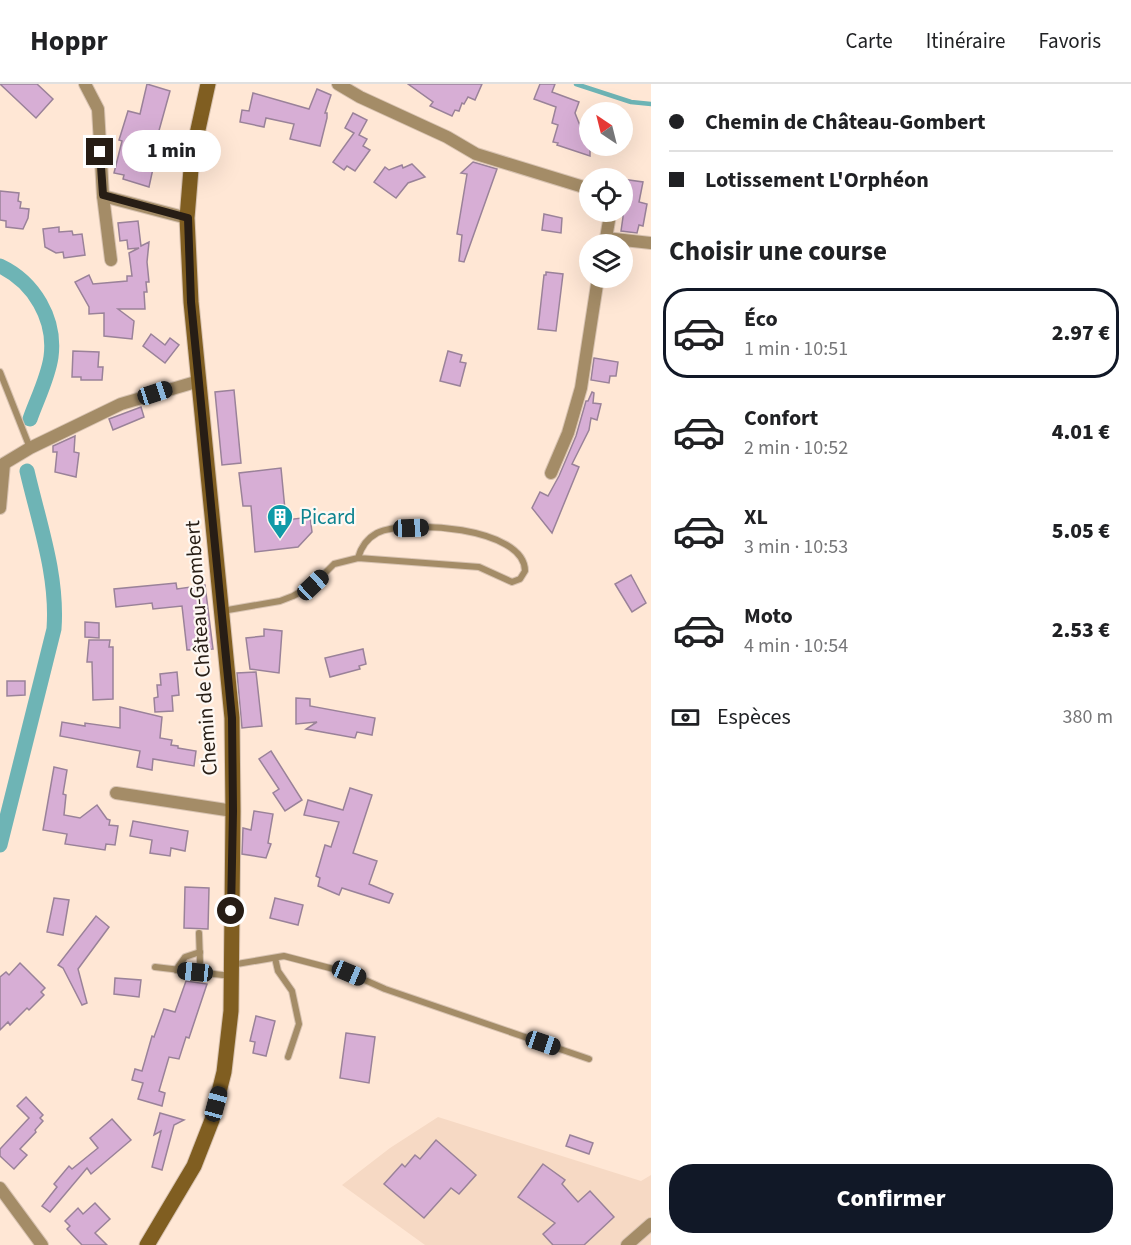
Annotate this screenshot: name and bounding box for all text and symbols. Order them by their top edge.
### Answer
text: Hoppr [30,21,108,61]
text: Carte [846,26,893,56]
text: Itinéraire [926,26,1005,56]
text: Favoris [1038,26,1101,56]
north arrow [579,102,633,156]
map controls [579,102,633,288]
text: Chemin de Château-Gombert [705,106,986,138]
callout: 1 min [121,131,220,173]
text: 1 min [147,137,196,165]
route end [86,138,113,165]
text: Lotissement L'Orphéon [705,164,929,196]
button: locate [579,168,633,222]
text: Choisir une course [669,232,887,271]
button: layers [579,234,633,288]
text: Éco [744,303,778,335]
icon: car [672,306,726,360]
text: 2.97 € [1052,317,1110,349]
text: 1 min · 10:51 [744,335,848,363]
car [135,379,175,407]
text: Confort [744,402,818,434]
icon: car [672,405,726,459]
text: 4.01 € [1052,416,1110,448]
text: 2 min · 10:52 [744,434,848,462]
text: XL [744,501,768,533]
building icon: Picard [265,502,295,540]
place label: Picard [300,502,356,532]
icon: car [672,504,726,558]
text: 5.05 € [1052,515,1110,547]
car [393,518,429,538]
street label: Chemin de Château-Gombert [177,519,225,777]
text: 3 min · 10:53 [744,533,848,561]
car [294,566,332,604]
text: Moto [744,600,793,632]
icon: car [672,603,726,657]
text: 2.53 € [1052,614,1110,646]
text: 4 min · 10:54 [744,632,848,660]
icon: cash [669,701,702,734]
text: Espèces [717,701,791,733]
text: 380 m [1063,703,1113,731]
route start [217,897,244,924]
car [329,958,369,988]
car [176,961,214,983]
car [523,1029,563,1057]
car [203,1084,229,1124]
button: Confirmer [669,1164,1113,1233]

